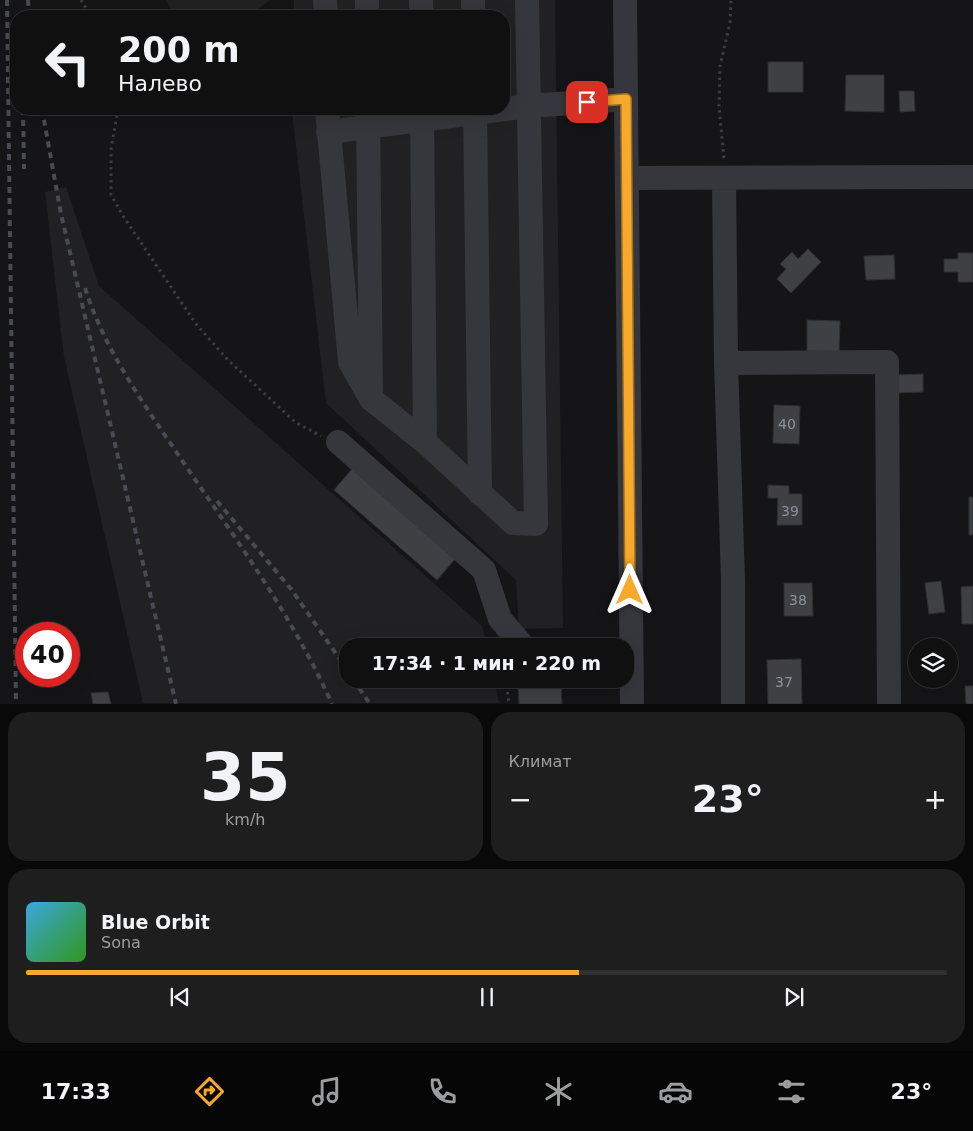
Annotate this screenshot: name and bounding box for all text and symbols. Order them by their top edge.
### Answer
icon: left [35,30,100,95]
text: 200 m [118,30,240,70]
text: Налево [118,71,202,96]
pin [566,81,608,123]
icon: arrive [573,88,601,116]
house number: 40 [778,416,796,432]
house number: 39 [781,503,799,519]
position arrow [603,563,655,615]
house number: 38 [789,592,807,608]
speed limit sign: 40 [15,622,80,687]
map controls [908,638,958,688]
button: layers [908,638,958,688]
text: 17:34 · 1 мин · 220 m [372,652,601,674]
house number: 37 [775,674,793,690]
text: 35 [200,740,290,815]
text: Климат [509,752,572,771]
text: 23° [692,777,764,821]
text: − [509,783,532,816]
text: + [924,783,947,816]
text: km/h [225,810,265,829]
text: Blue Orbit [101,911,210,933]
text: Sona [101,933,141,952]
icon: previous [166,983,194,1011]
icon: pause [473,983,501,1011]
icon: next [780,983,808,1011]
icon: directions [192,1074,227,1109]
icon: music [309,1074,344,1109]
icon: phone [425,1074,460,1109]
icon: climate [541,1074,576,1109]
icon: car [658,1074,693,1109]
icon: filters [774,1074,809,1109]
text: 17:33 [41,1079,111,1104]
text: 23° [891,1079,932,1104]

